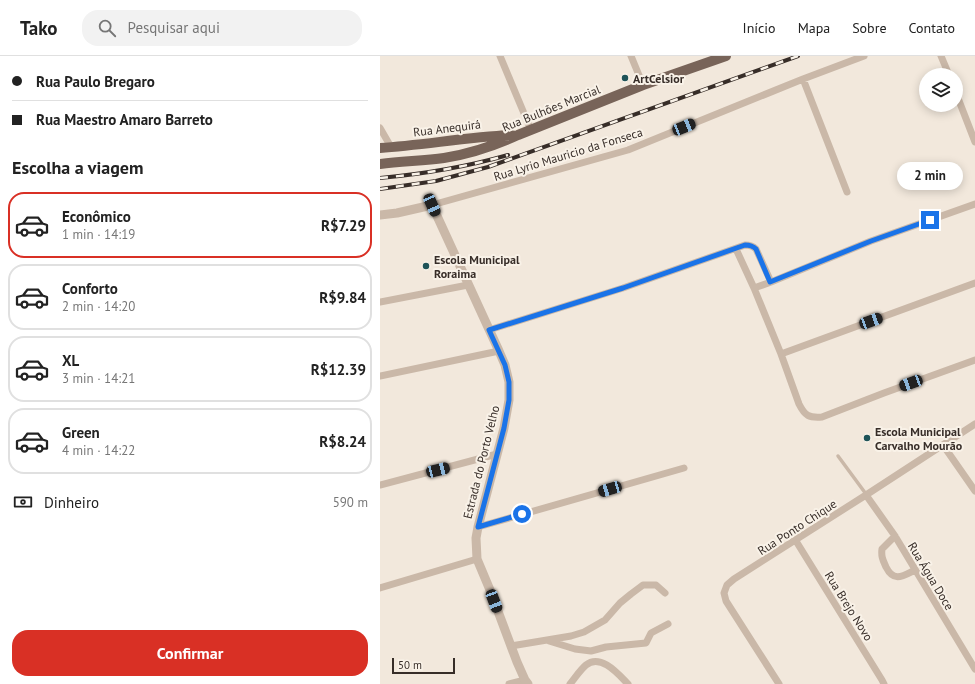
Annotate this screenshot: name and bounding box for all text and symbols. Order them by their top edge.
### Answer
search box [82,10,362,46]
text: Tako [20,16,58,40]
icon: search [96,17,118,39]
text: Pesquisar aqui [128,18,220,37]
text: Início [743,19,776,37]
text: Mapa [798,19,830,37]
text: Sobre [852,19,887,37]
text: Contato [909,19,955,37]
map controls [919,68,963,112]
button: layers [919,68,963,112]
place label: ArtCelsior [633,71,685,86]
text: Rua Paulo Bregaro [36,72,155,91]
marker: ArtCelsior [620,73,630,83]
street label: Rua Bulhões Marcial [500,81,603,135]
text: Rua Maestro Amaro Barreto [36,110,213,129]
street label: Rua Anequirá [412,116,482,140]
car [671,117,697,137]
street label: Rua Lyrio Mauricio da Fonseca [492,124,644,184]
text: Escolha a viagem [12,156,144,179]
callout: 2 min [897,162,963,190]
text: 2 min [914,167,946,184]
car [422,192,442,218]
icon: car [14,207,50,243]
text: Econômico [62,207,131,226]
route end [921,211,939,229]
text: R$7.29 [321,216,366,235]
text: 1 min · 14:19 [62,226,135,243]
place label: Escola Municipal Roraima [434,252,520,281]
marker: Escola Municipal Roraima [421,261,431,271]
icon: car [14,279,50,315]
text: Conforto [62,279,118,298]
text: R$9.84 [319,288,366,307]
text: 2 min · 14:20 [62,298,135,315]
car [858,311,884,331]
icon: car [14,351,50,387]
text: XL [62,351,79,370]
text: R$12.39 [311,360,366,379]
text: 3 min · 14:21 [62,370,135,387]
car [898,373,924,393]
street label: Estrada do Porto Velho [460,404,502,520]
icon: car [14,423,50,459]
text: Green [62,423,100,442]
place label: Escola Municipal Carvalho Mourão [875,424,963,453]
text: R$8.24 [319,432,366,451]
marker: Escola Municipal Carvalho Mourão [862,433,872,443]
text: 4 min · 14:22 [62,442,135,459]
car [425,461,451,479]
car [597,480,623,498]
icon: cash [12,491,34,513]
text: Dinheiro [44,493,99,512]
text: 590 m [333,494,368,511]
street label: Rua Ponto Chique [755,496,839,558]
route start [513,505,531,523]
street label: Rua Água Doce [905,539,957,613]
street label: Rua Brejo Novo [822,568,876,644]
car [484,588,504,614]
button: Confirmar [12,630,368,676]
scale bar [392,656,455,675]
text: 50 m [398,658,422,672]

